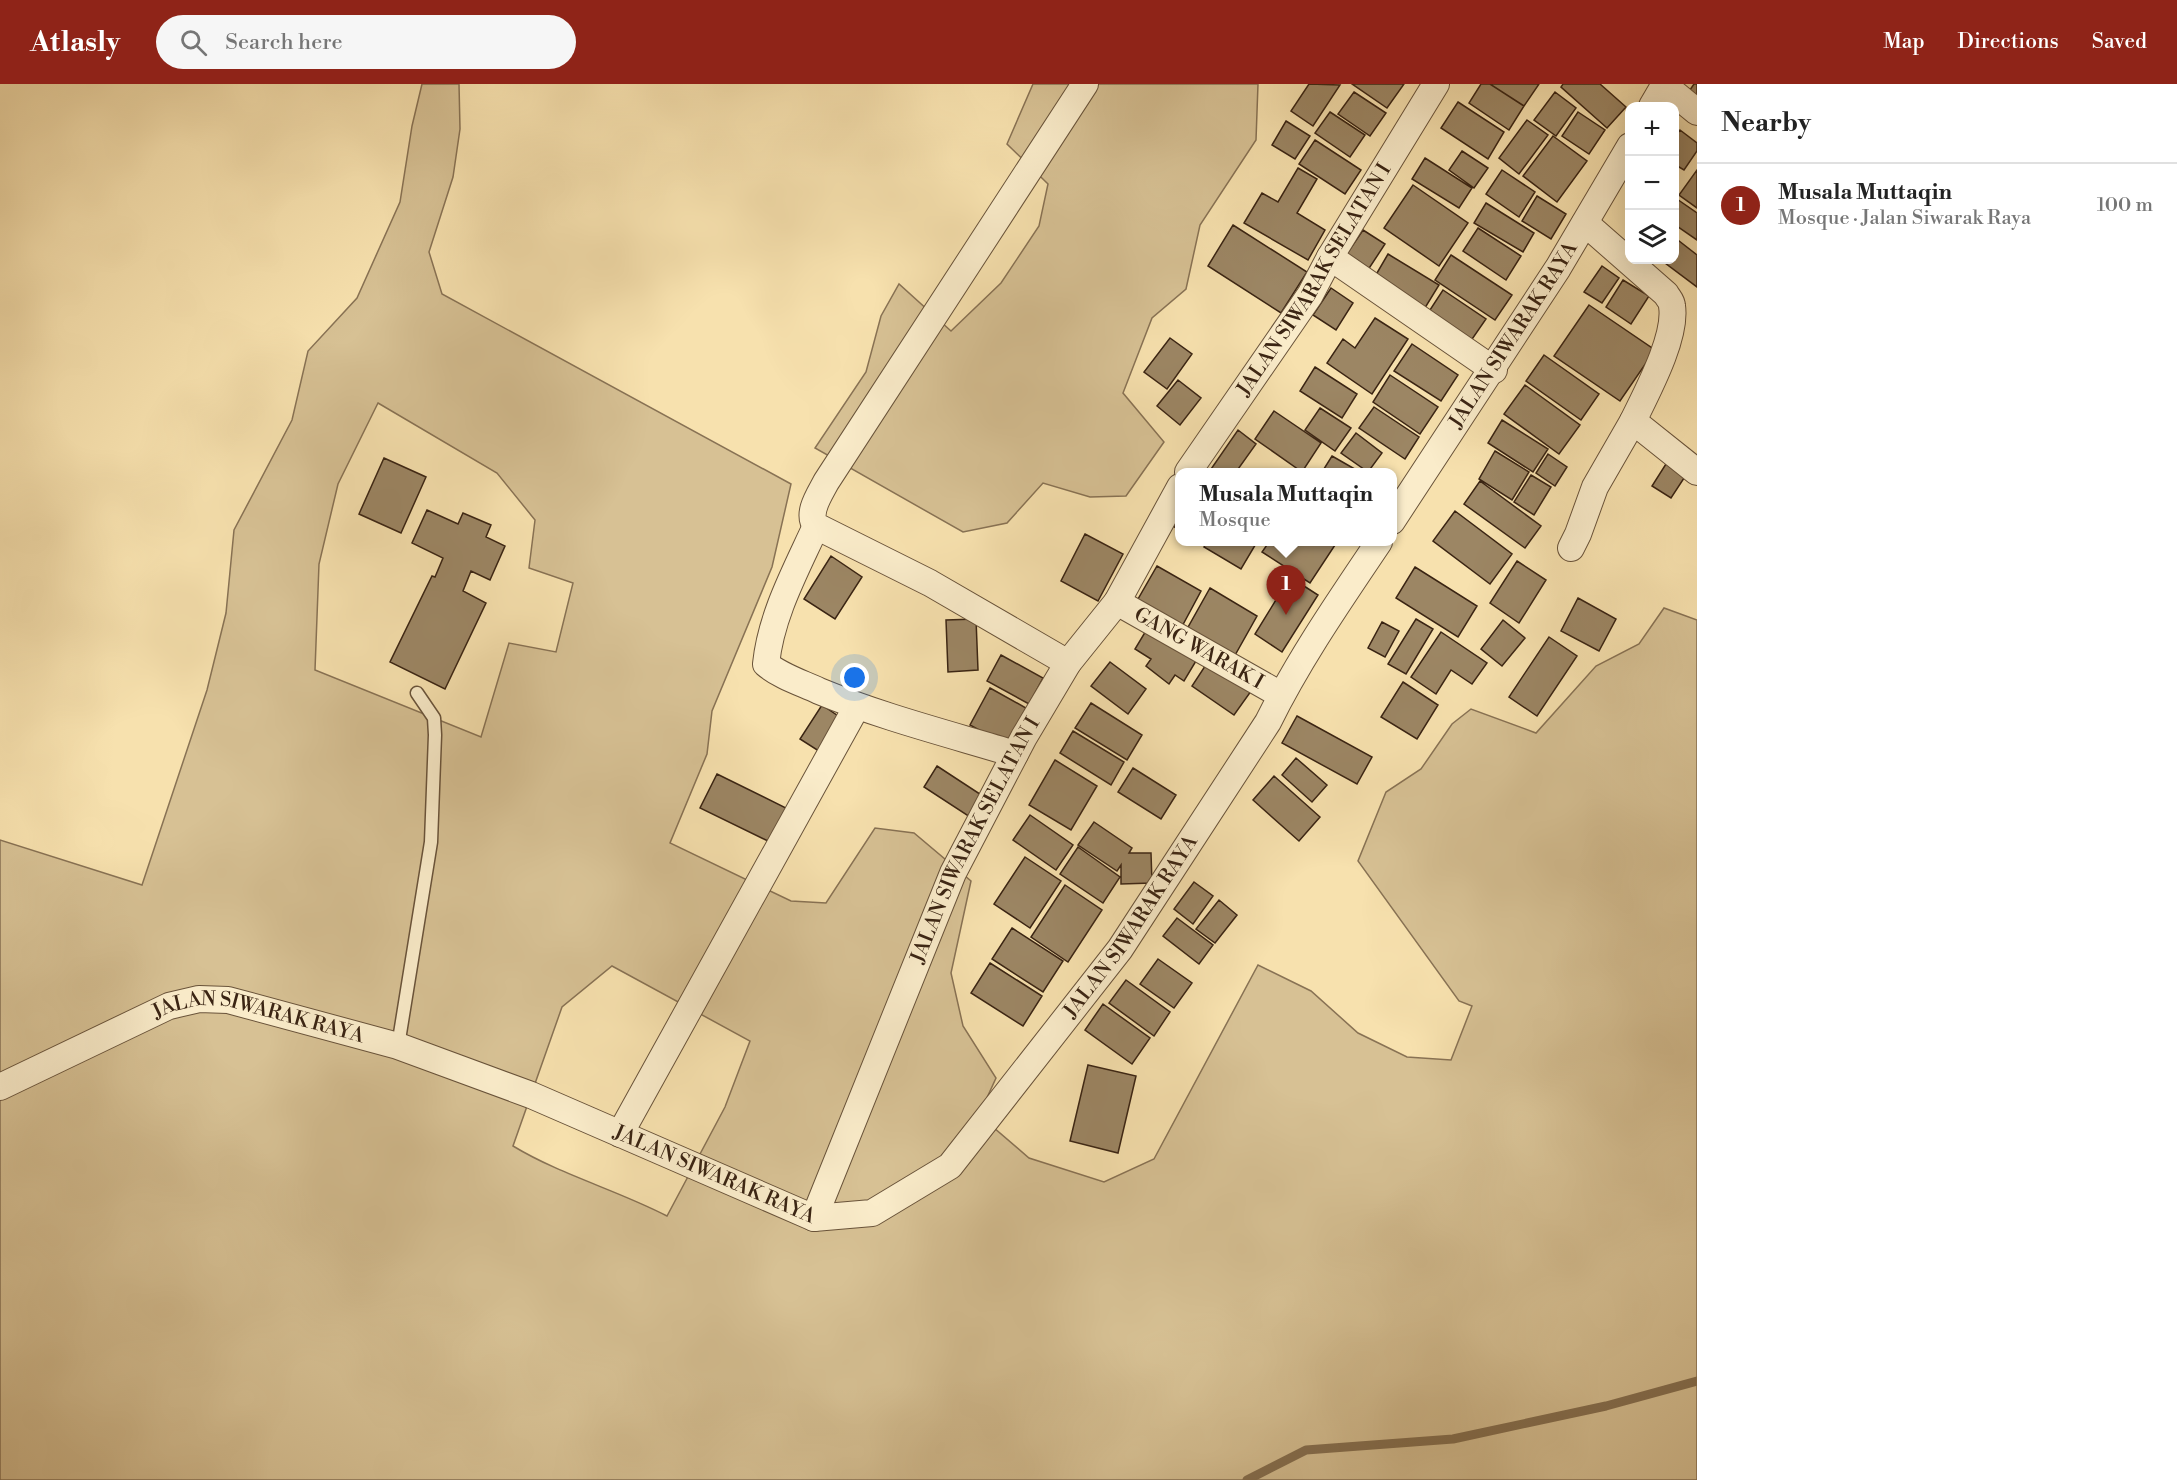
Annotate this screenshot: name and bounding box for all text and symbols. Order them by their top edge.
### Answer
search box [156,15,576,69]
text: Atlasly [30,25,120,60]
icon: search [177,26,210,59]
text: Search here [225,29,343,56]
text: Map [1883,29,1925,55]
text: Directions [1958,29,2059,55]
text: Saved [2092,29,2147,55]
map controls [1625,102,1679,264]
button: + [1625,102,1679,156]
text: Nearby [1721,107,1811,139]
button: − [1625,156,1679,210]
street label: JALAN SIWARAK SELATAN I [1231,159,1397,402]
text: Musala Muttaqin [1778,179,1952,206]
text: 1 [1736,193,1745,218]
text: 100 m [2097,193,2153,218]
text: Mosque · Jalan Siwarak Raya [1778,206,2031,231]
button: layers [1625,210,1679,264]
street label: JALAN SIWARAK RAYA [1443,236,1584,434]
popup [1175,468,1397,546]
text: Musala Muttaqin [1199,481,1373,508]
text: Mosque [1199,508,1271,533]
pin: 1 [1266,566,1306,615]
street label: GANG WARAK I [1130,602,1268,695]
your location [840,663,869,692]
street label: JALAN SIWARAK SELATAN I [905,712,1046,968]
street label: JALAN SIWARAK RAYA [1058,830,1204,1024]
street label: JALAN SIWARAK RAYA [147,986,368,1049]
street label: JALAN SIWARAK RAYA [609,1119,820,1230]

